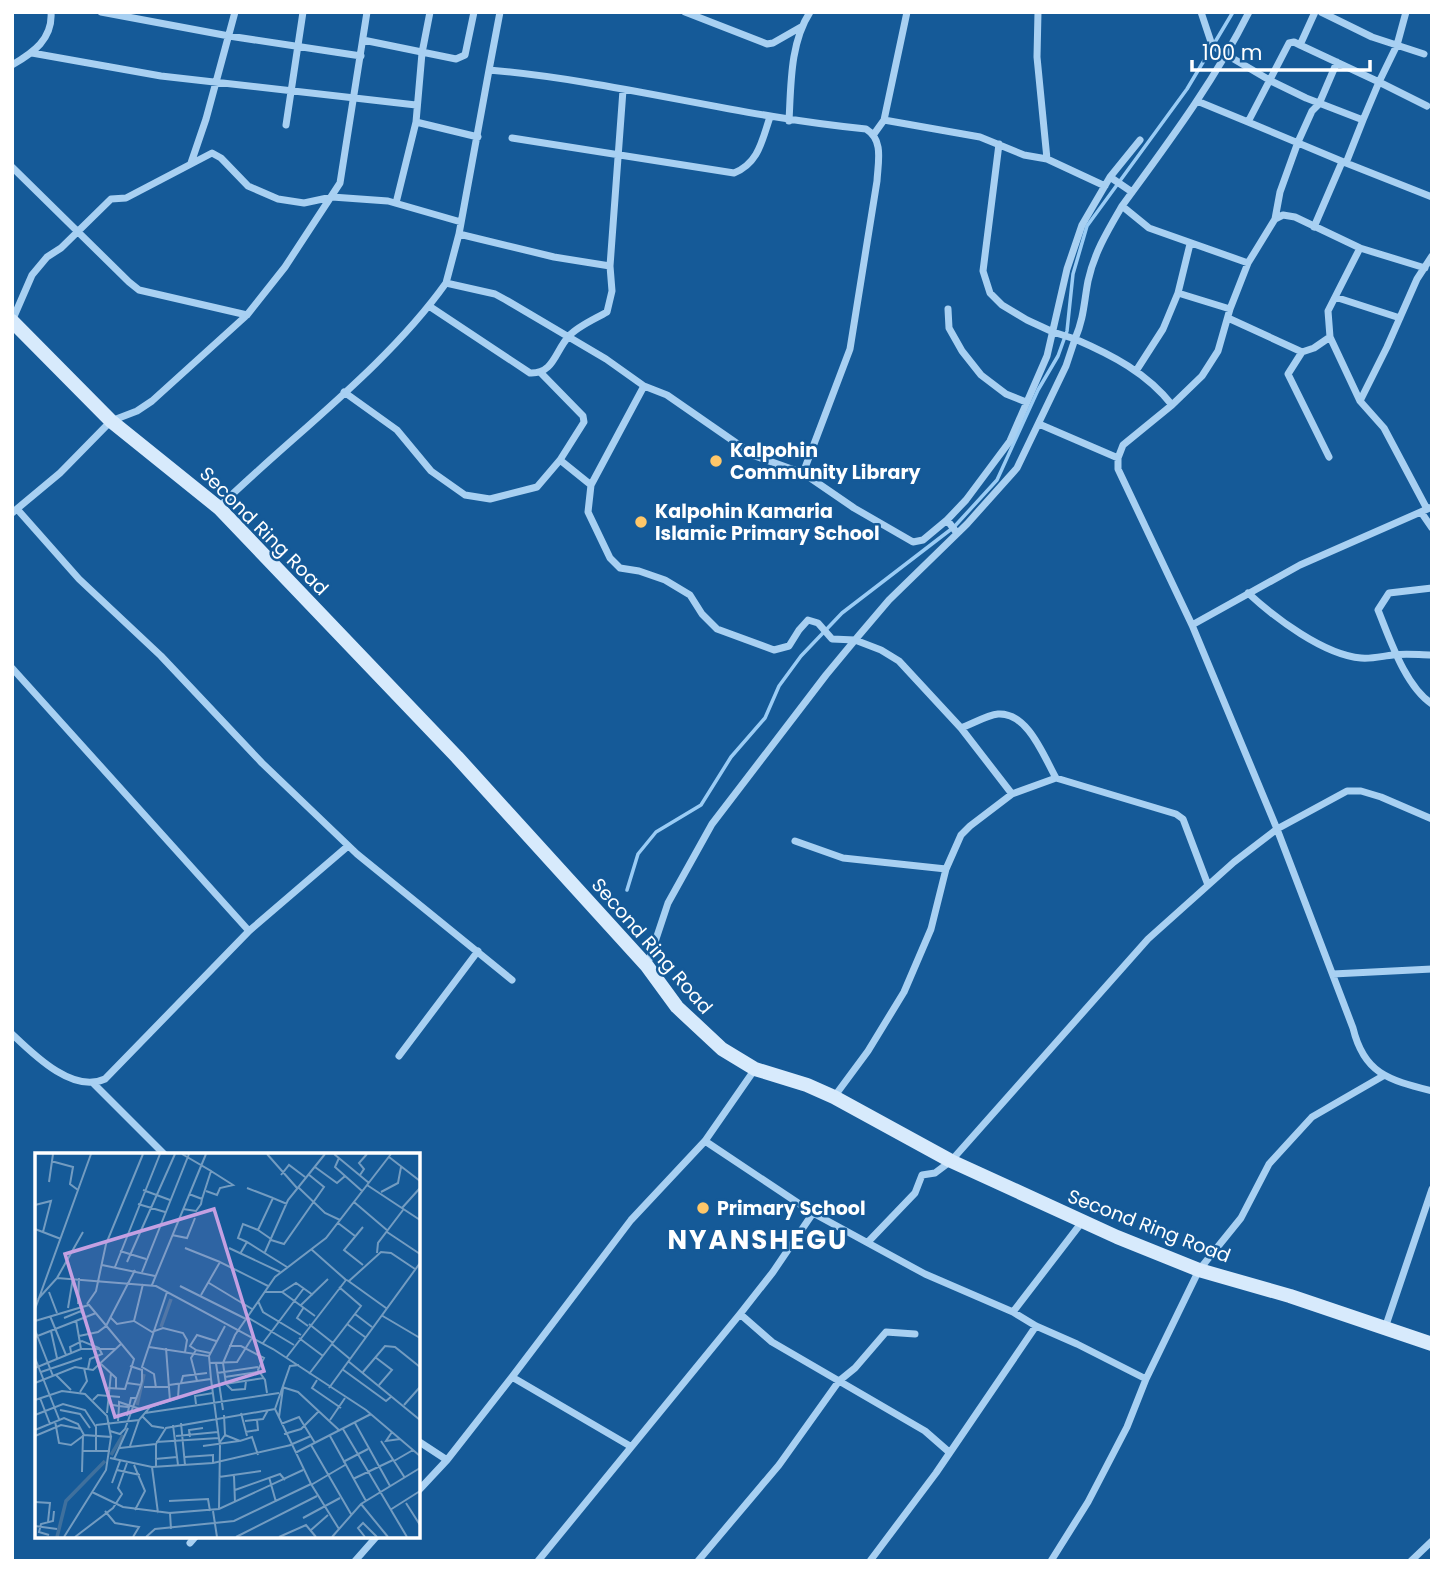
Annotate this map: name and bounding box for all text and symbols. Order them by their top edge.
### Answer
scale bar [1192,28,1370,72]
text: 100 m [1202,38,1262,67]
place label: Kalpohin Community Library [730,437,922,486]
marker: Kalpohin Community Library [708,453,724,469]
street label: Second Ring Road [193,460,335,602]
place label: Kalpohin Kamaria Islamic Primary School [655,498,880,547]
marker: Kalpohin Kamaria Islamic Primary School [633,514,649,530]
street label: Second Ring Road [585,872,719,1020]
inset map [35,1153,420,1538]
street label: Second Ring Road [1064,1183,1234,1269]
place label: Primary School [717,1195,866,1222]
marker: Primary School [695,1200,711,1216]
district label: NYANSHEGU [668,1222,848,1258]

